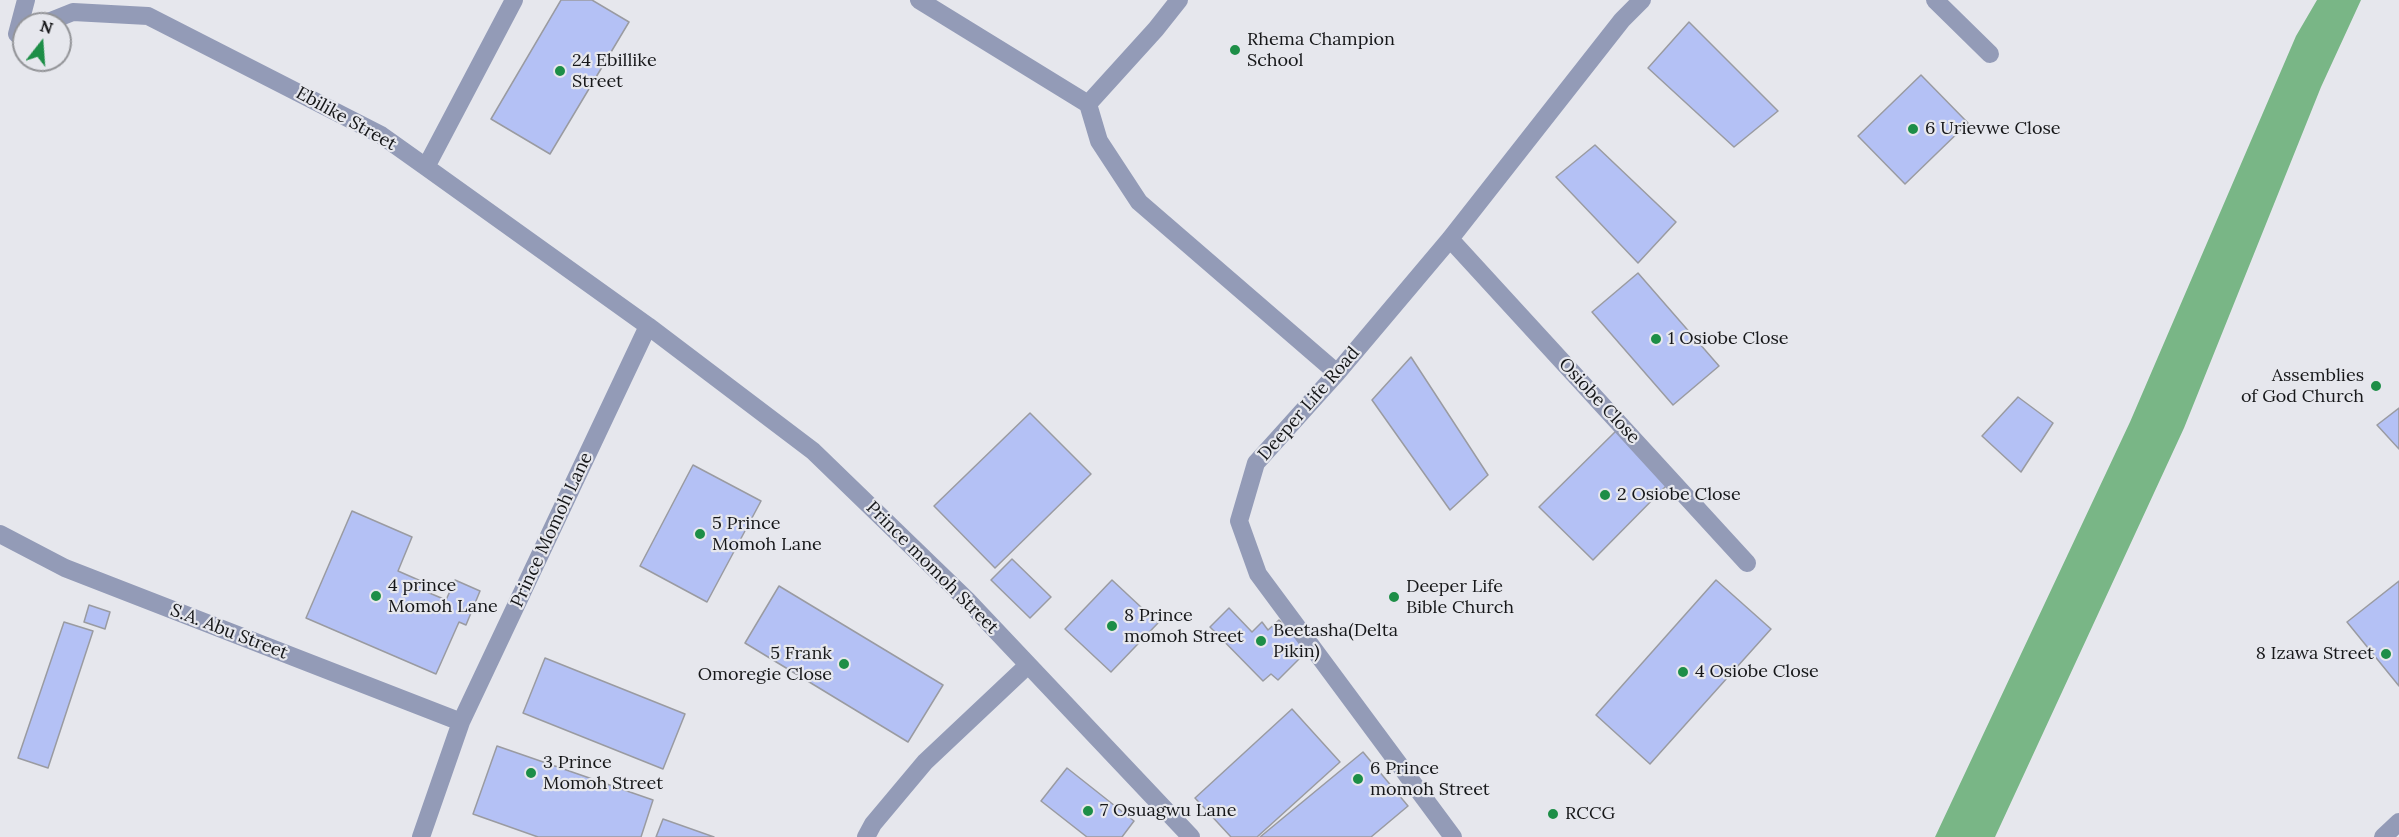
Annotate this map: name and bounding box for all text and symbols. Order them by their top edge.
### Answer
north arrow [12,12,72,72]
text: N [38,15,56,38]
place label: Rhema Champion School [1247,29,1395,72]
marker: Rhema Champion School [1228,43,1242,57]
place label: 24 Ebillike Street [572,50,657,92]
marker: 24 Ebillike Street [553,64,567,78]
street label: Ebilike Street [292,82,400,156]
place label: 6 Urievwe Close [1925,118,2061,140]
marker: 6 Urievwe Close [1906,122,1920,136]
place label: 1 Osiobe Close [1668,328,1789,350]
marker: 1 Osiobe Close [1649,332,1663,346]
street label: Deeper Life Road [1254,343,1364,465]
street label: Osiobe Close [1554,354,1644,448]
place label: Assemblies of God Church [2241,365,2364,407]
marker: Assemblies of God Church [2369,379,2383,393]
street label: Prince Momoh Lane [507,449,597,611]
place label: 2 Osiobe Close [1617,484,1741,506]
marker: 2 Osiobe Close [1598,488,1612,502]
street label: Prince momoh Street [861,497,1003,639]
place label: 5 Prince Momoh Lane [712,513,822,556]
marker: 5 Prince Momoh Lane [693,527,707,541]
place label: 4 prince Momoh Lane [388,575,498,618]
place label: Deeper Life Bible Church [1406,576,1514,618]
marker: 4 prince Momoh Lane [369,589,383,603]
marker: Deeper Life Bible Church [1387,590,1401,604]
street label: S.A. Abu Street [167,600,291,664]
place label: 8 Prince momoh Street [1124,605,1244,648]
marker: 8 Prince momoh Street [1105,619,1119,633]
place label: Beetasha(Delta Pikin) [1273,620,1398,662]
marker: Beetasha(Delta Pikin) [1254,634,1268,648]
place label: 5 Frank Omoregie Close [698,643,832,686]
place label: 8 Izawa Street [2256,643,2374,665]
marker: 8 Izawa Street [2379,647,2393,661]
marker: 5 Frank Omoregie Close [837,657,851,671]
place label: 4 Osiobe Close [1695,661,1819,683]
marker: 4 Osiobe Close [1676,665,1690,679]
place label: 3 Prince Momoh Street [543,752,663,795]
place label: 6 Prince momoh Street [1370,758,1490,800]
marker: 3 Prince Momoh Street [524,766,538,780]
marker: 6 Prince momoh Street [1351,772,1365,786]
place label: 7 Osuagwu Lane [1100,800,1236,822]
place label: RCCG [1565,803,1615,825]
marker: 7 Osuagwu Lane [1081,804,1095,818]
marker: RCCG [1546,807,1560,821]

